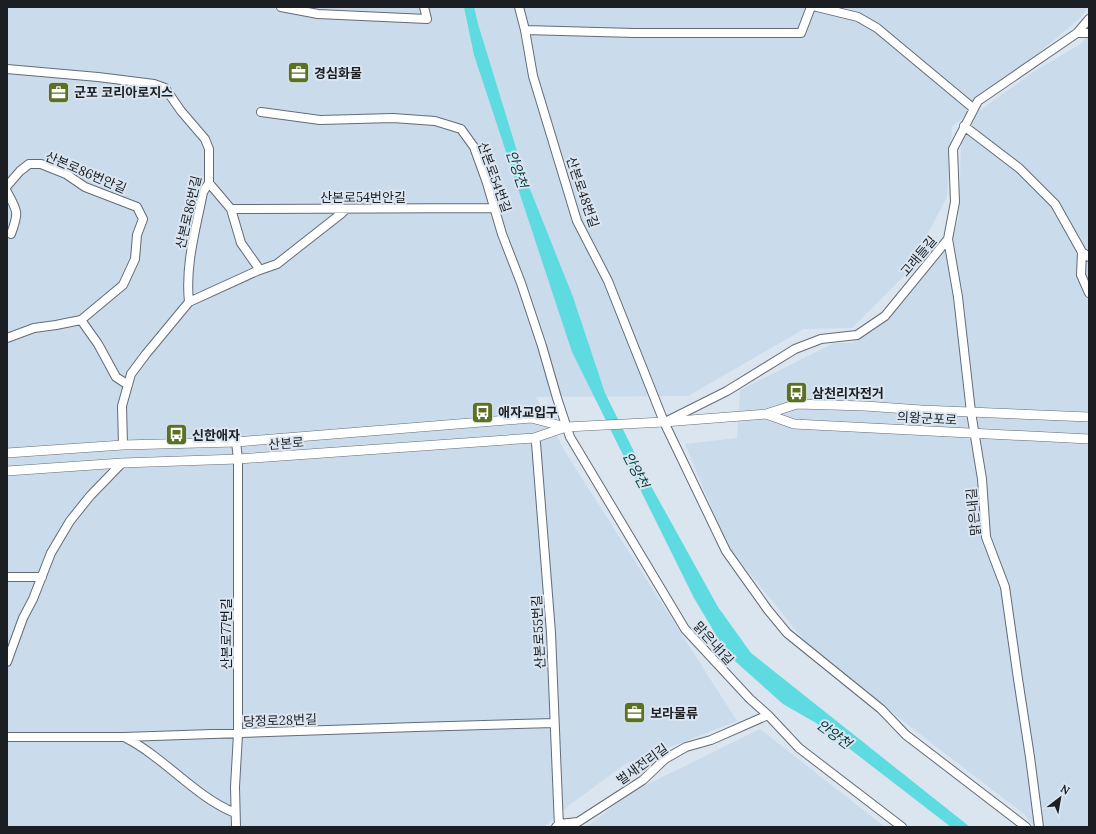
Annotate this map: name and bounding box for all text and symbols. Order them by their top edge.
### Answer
office icon: 경심화물 [286,60,312,86]
place label: 경심화물 [314,65,362,82]
office icon: 군포 코리아로지스 [45,79,71,105]
place label: 군포 코리아로지스 [74,84,173,101]
street label: 산본로54번길 [474,140,515,215]
street label: 산본로86번안길 [43,148,129,197]
water label: 안양천 [502,148,532,191]
street label: 산본로48번길 [562,154,603,230]
street label: 산본로86번길 [172,174,205,250]
street label: 산본로54번안길 [320,189,406,206]
street label: 고래들길 [896,233,940,280]
bus stop icon: 삼천리자전거 [783,380,809,406]
place label: 삼천리자전거 [812,385,884,402]
bus stop icon: 애자교입구 [470,399,496,425]
place label: 애자교입구 [498,404,558,421]
street label: 의왕군포로 [897,408,957,429]
bus stop icon: 신한애자 [163,422,189,448]
place label: 신한애자 [192,427,240,444]
street label: 산본로 [268,434,305,453]
water label: 안양천 [619,449,654,492]
street label: 맑은내길 [963,487,984,537]
street label: 산본로55번길 [528,595,549,669]
street label: 산본로77번길 [218,598,235,670]
street label: 맑은내1길 [690,618,738,669]
office icon: 보라물류 [622,700,648,726]
place label: 보라물류 [650,705,698,722]
street label: 당정로28번길 [243,711,317,730]
water label: 안양천 [813,715,856,753]
street label: 벌새전리길 [613,740,671,789]
north arrow [1040,778,1080,818]
text: N [1058,781,1073,798]

